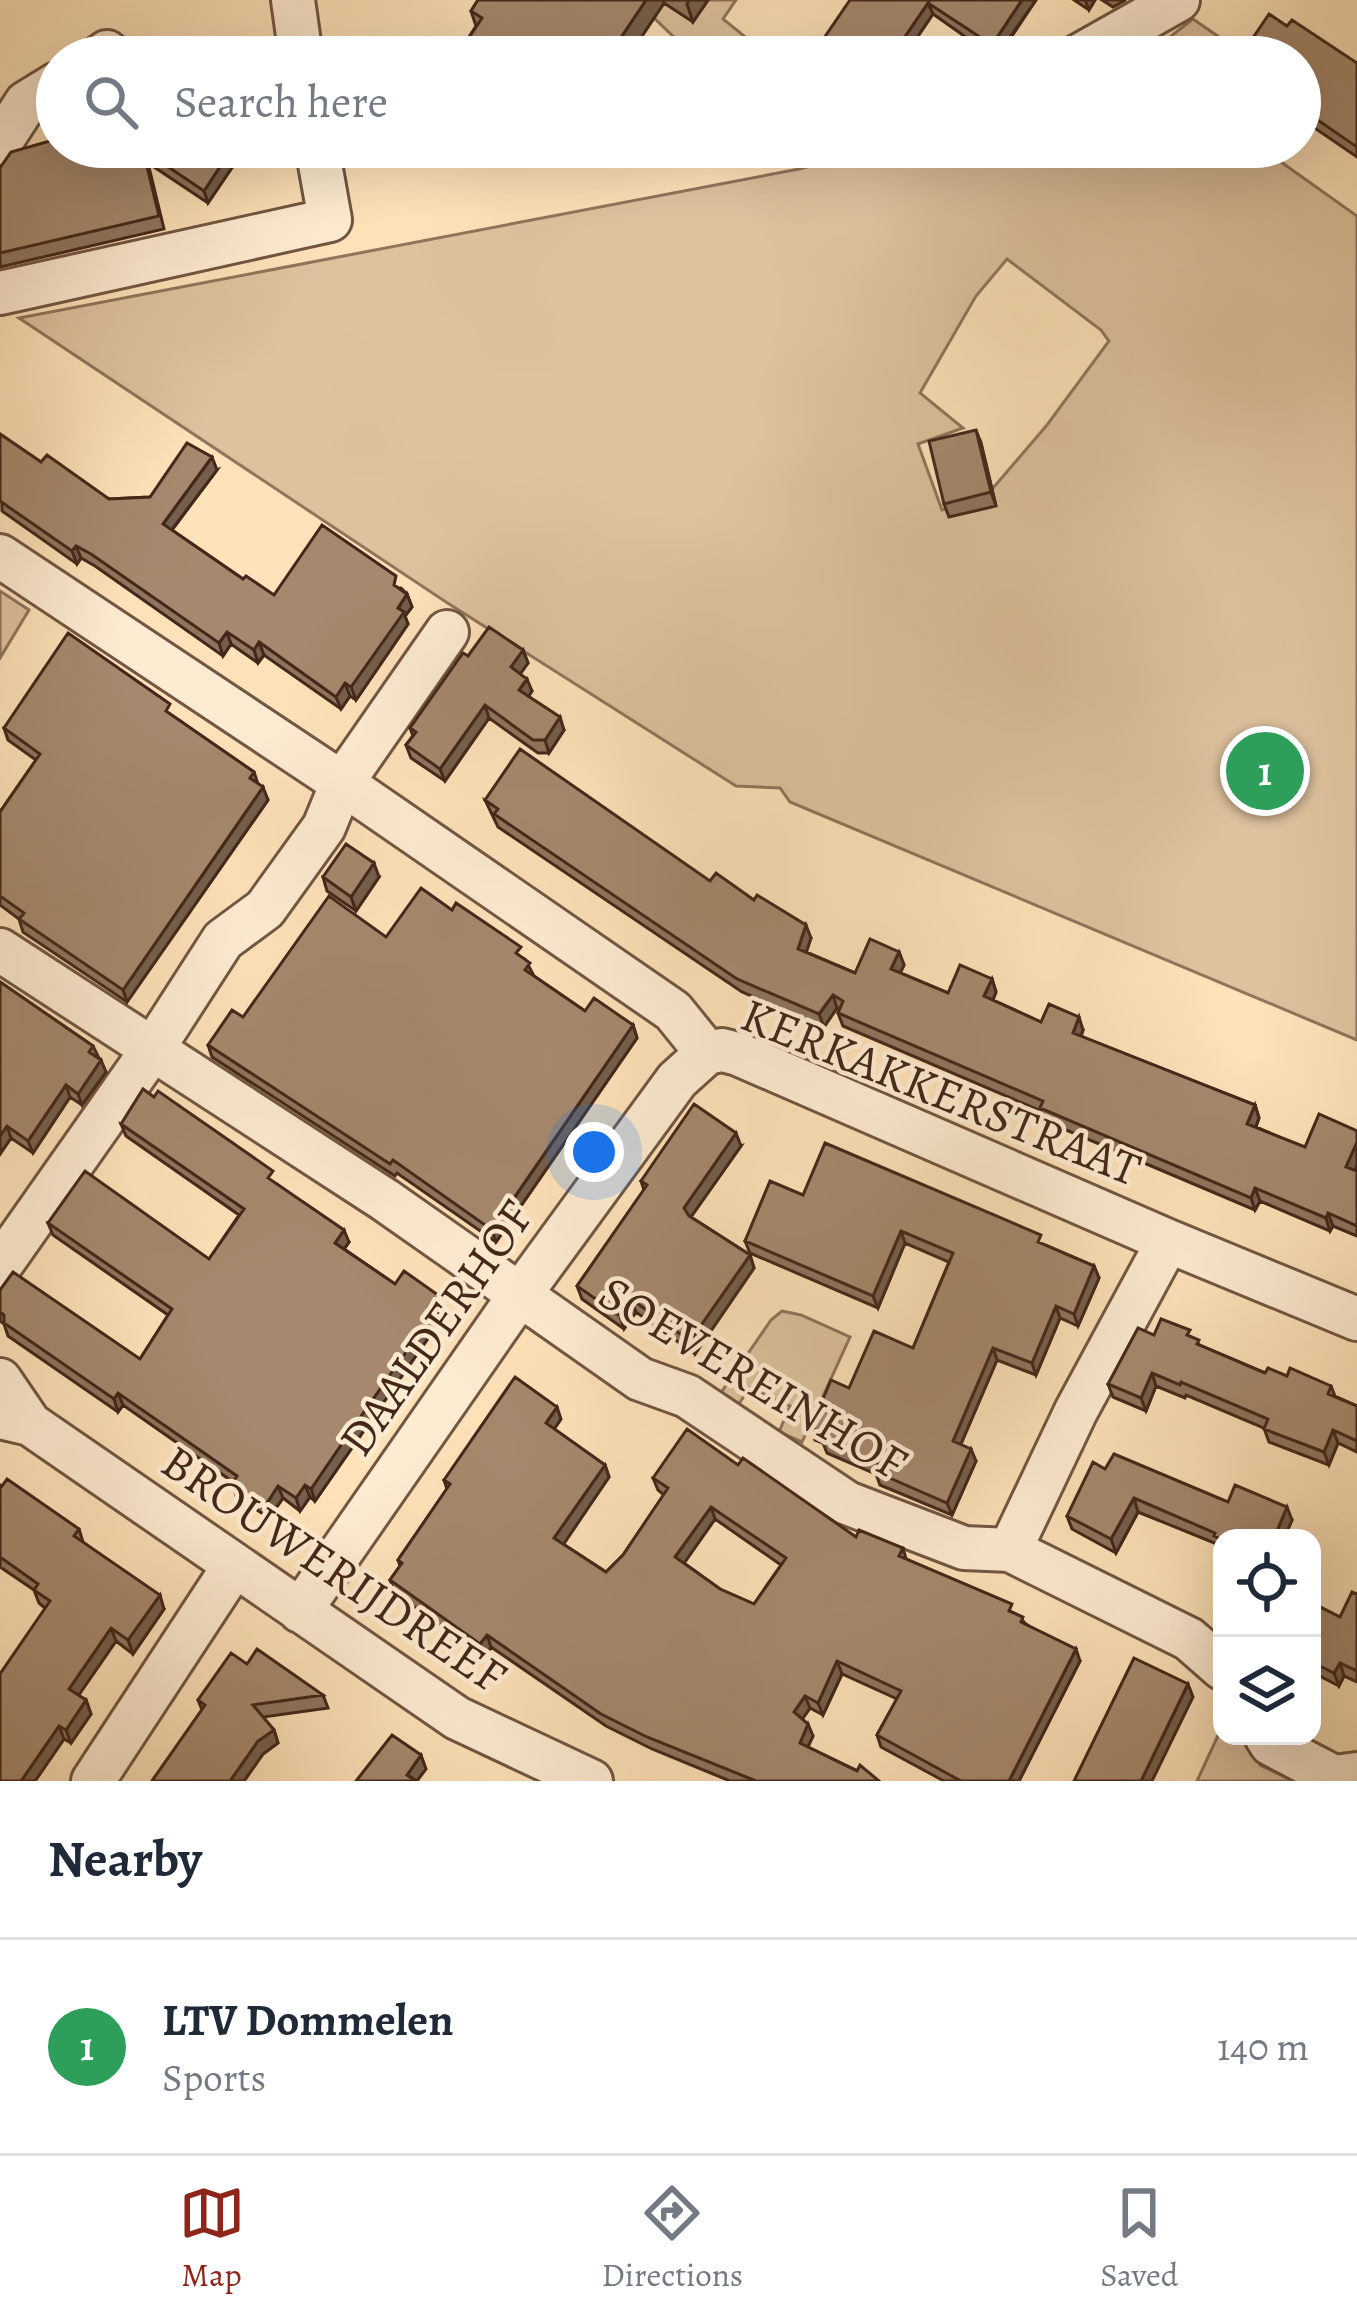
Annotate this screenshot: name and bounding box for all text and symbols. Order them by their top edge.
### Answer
search box [36,36,1321,168]
icon: search [78,69,144,135]
text: Search here [174,71,388,133]
pin: 1 [1226,726,1304,816]
street label: KERKAKKERSTRAAT [731,982,1151,1202]
your location [564,1122,624,1182]
street label: DAALDERHOF [323,1187,549,1469]
street label: SOEVEREINHOF [587,1260,919,1496]
street label: BROUWERIJDREEF [149,1429,519,1709]
map controls [1213,1529,1321,1745]
button: locate [1213,1529,1321,1637]
button: layers [1213,1637,1321,1745]
text: Nearby [48,1824,202,1894]
text: LTV Dommelen [162,1989,453,2051]
text: 1 [80,2020,94,2073]
text: 140 m [1217,2020,1309,2073]
text: Sports [162,2051,266,2104]
tab: Map [179,2180,245,2297]
tab: Directions [602,2180,743,2297]
tab: Saved [1100,2180,1178,2297]

